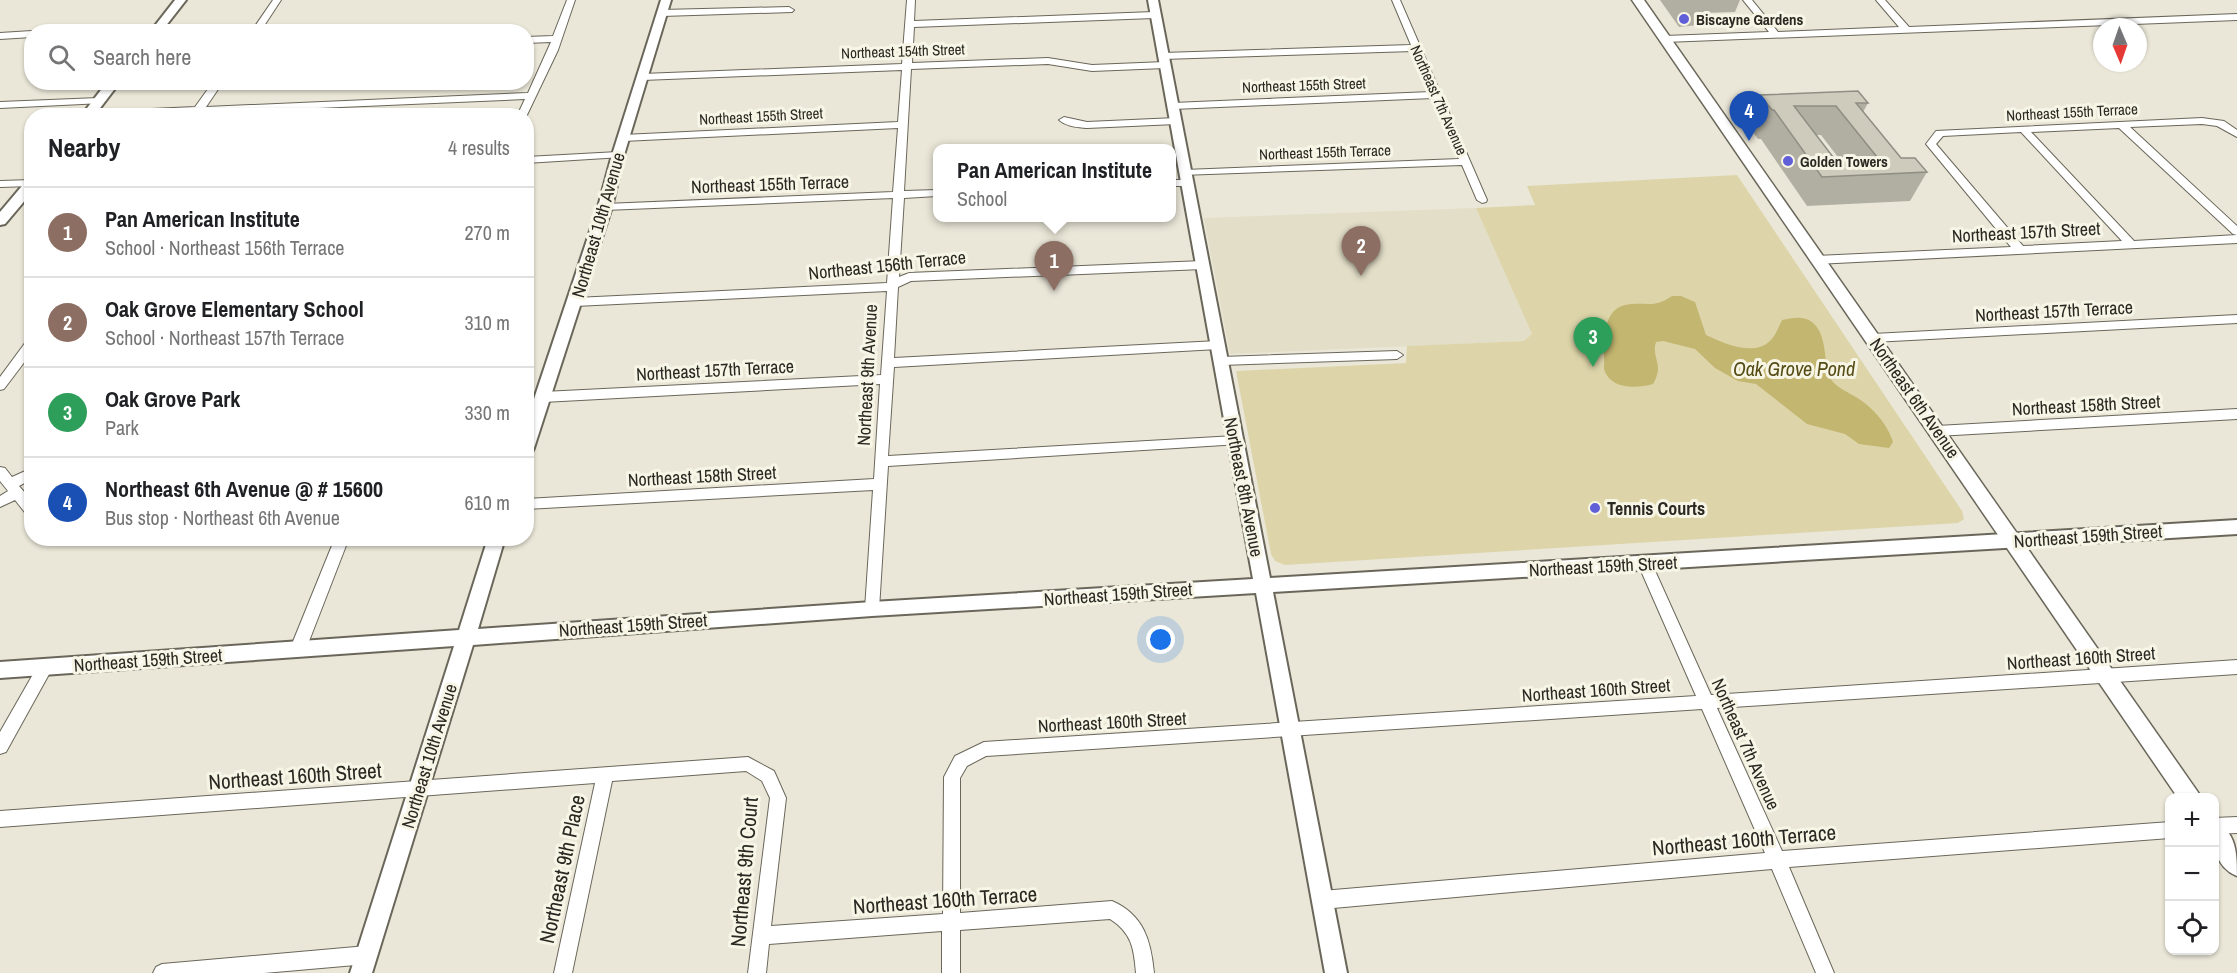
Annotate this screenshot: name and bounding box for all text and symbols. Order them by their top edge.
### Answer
place label: Biscayne Gardens [1696,9,1804,30]
marker: Biscayne Gardens [1677,12,1691,26]
north arrow [2093,18,2147,72]
search box [24,24,534,90]
street label: Northeast 154th Street [841,38,966,64]
icon: search [45,41,78,74]
text: Search here [93,42,191,72]
street label: Northeast 7th Avenue [1405,42,1473,158]
street label: Northeast 155th Street [1242,72,1367,98]
pin: 4 [1730,92,1768,141]
street label: Northeast 155th Terrace [2006,98,2138,126]
street label: Northeast 155th Street [699,102,824,130]
text: Nearby [48,130,120,165]
text: 4 results [448,134,510,161]
street label: Northeast 155th Terrace [1259,139,1391,165]
popup [933,144,1176,222]
street label: Northeast 10th Avenue [565,149,631,301]
place label: Golden Towers [1800,151,1888,172]
marker: Golden Towers [1781,154,1795,168]
text: Pan American Institute [957,155,1152,185]
street label: Northeast 155th Terrace [691,169,849,199]
text: School [957,185,1007,212]
text: Pan American Institute [105,204,300,234]
street label: Northeast 157th Street [1951,216,2101,248]
text: 1 [63,219,72,246]
text: 270 m [464,219,510,246]
pin: 2 [1342,226,1380,276]
text: School · Northeast 156th Terrace [105,234,344,261]
pin: 1 [1034,242,1074,291]
street label: Northeast 156th Terrace [807,244,967,286]
text: Oak Grove Elementary School [105,294,364,324]
street label: Northeast 157th Terrace [1974,294,2134,328]
street label: Northeast 9th Avenue [851,304,883,446]
text: 2 [63,309,72,336]
text: 310 m [464,309,510,336]
pin: 3 [1574,318,1612,367]
text: School · Northeast 157th Terrace [105,324,344,351]
street label: Northeast 6th Avenue [1864,333,1966,463]
street label: Northeast 157th Terrace [635,353,795,387]
water label: Oak Grove Pond [1733,355,1856,382]
text: Oak Grove Park [105,384,240,414]
street label: Northeast 158th Street [2011,389,2161,421]
text: 3 [63,399,72,426]
text: 330 m [464,399,510,426]
text: Park [105,414,139,441]
street label: Northeast 8th Avenue [1218,415,1270,559]
street label: Northeast 158th Street [627,460,777,492]
text: Northeast 6th Avenue @ # 15600 [105,474,383,504]
text: 4 [63,489,72,516]
text: 610 m [464,489,510,516]
place label: Tennis Courts [1607,496,1705,521]
marker: Tennis Courts [1588,501,1602,515]
text: Bus stop · Northeast 6th Avenue [105,504,340,531]
street label: Northeast 159th Street [2013,518,2163,554]
street label: Northeast 159th Street [1528,550,1678,582]
street label: Northeast 159th Street [1043,576,1193,612]
street label: Northeast 159th Street [558,607,708,643]
your location [1146,625,1175,654]
street label: Northeast 160th Street [2006,640,2156,676]
street label: Northeast 159th Street [73,642,223,678]
street label: Northeast 160th Street [1521,672,1671,708]
street label: Northeast 7th Avenue [1706,674,1786,814]
street label: Northeast 10th Avenue [395,681,463,831]
street label: Northeast 160th Street [1037,706,1187,738]
street label: Northeast 160th Street [208,755,383,797]
street label: Northeast 9th Place [532,792,592,946]
map controls [2165,793,2219,955]
button: + [2165,793,2219,847]
street label: Northeast 9th Court [723,796,765,948]
street label: Northeast 160th Terrace [1651,818,1837,862]
button: − [2165,847,2219,901]
street label: Northeast 160th Terrace [852,879,1038,921]
button: locate [2165,901,2219,955]

